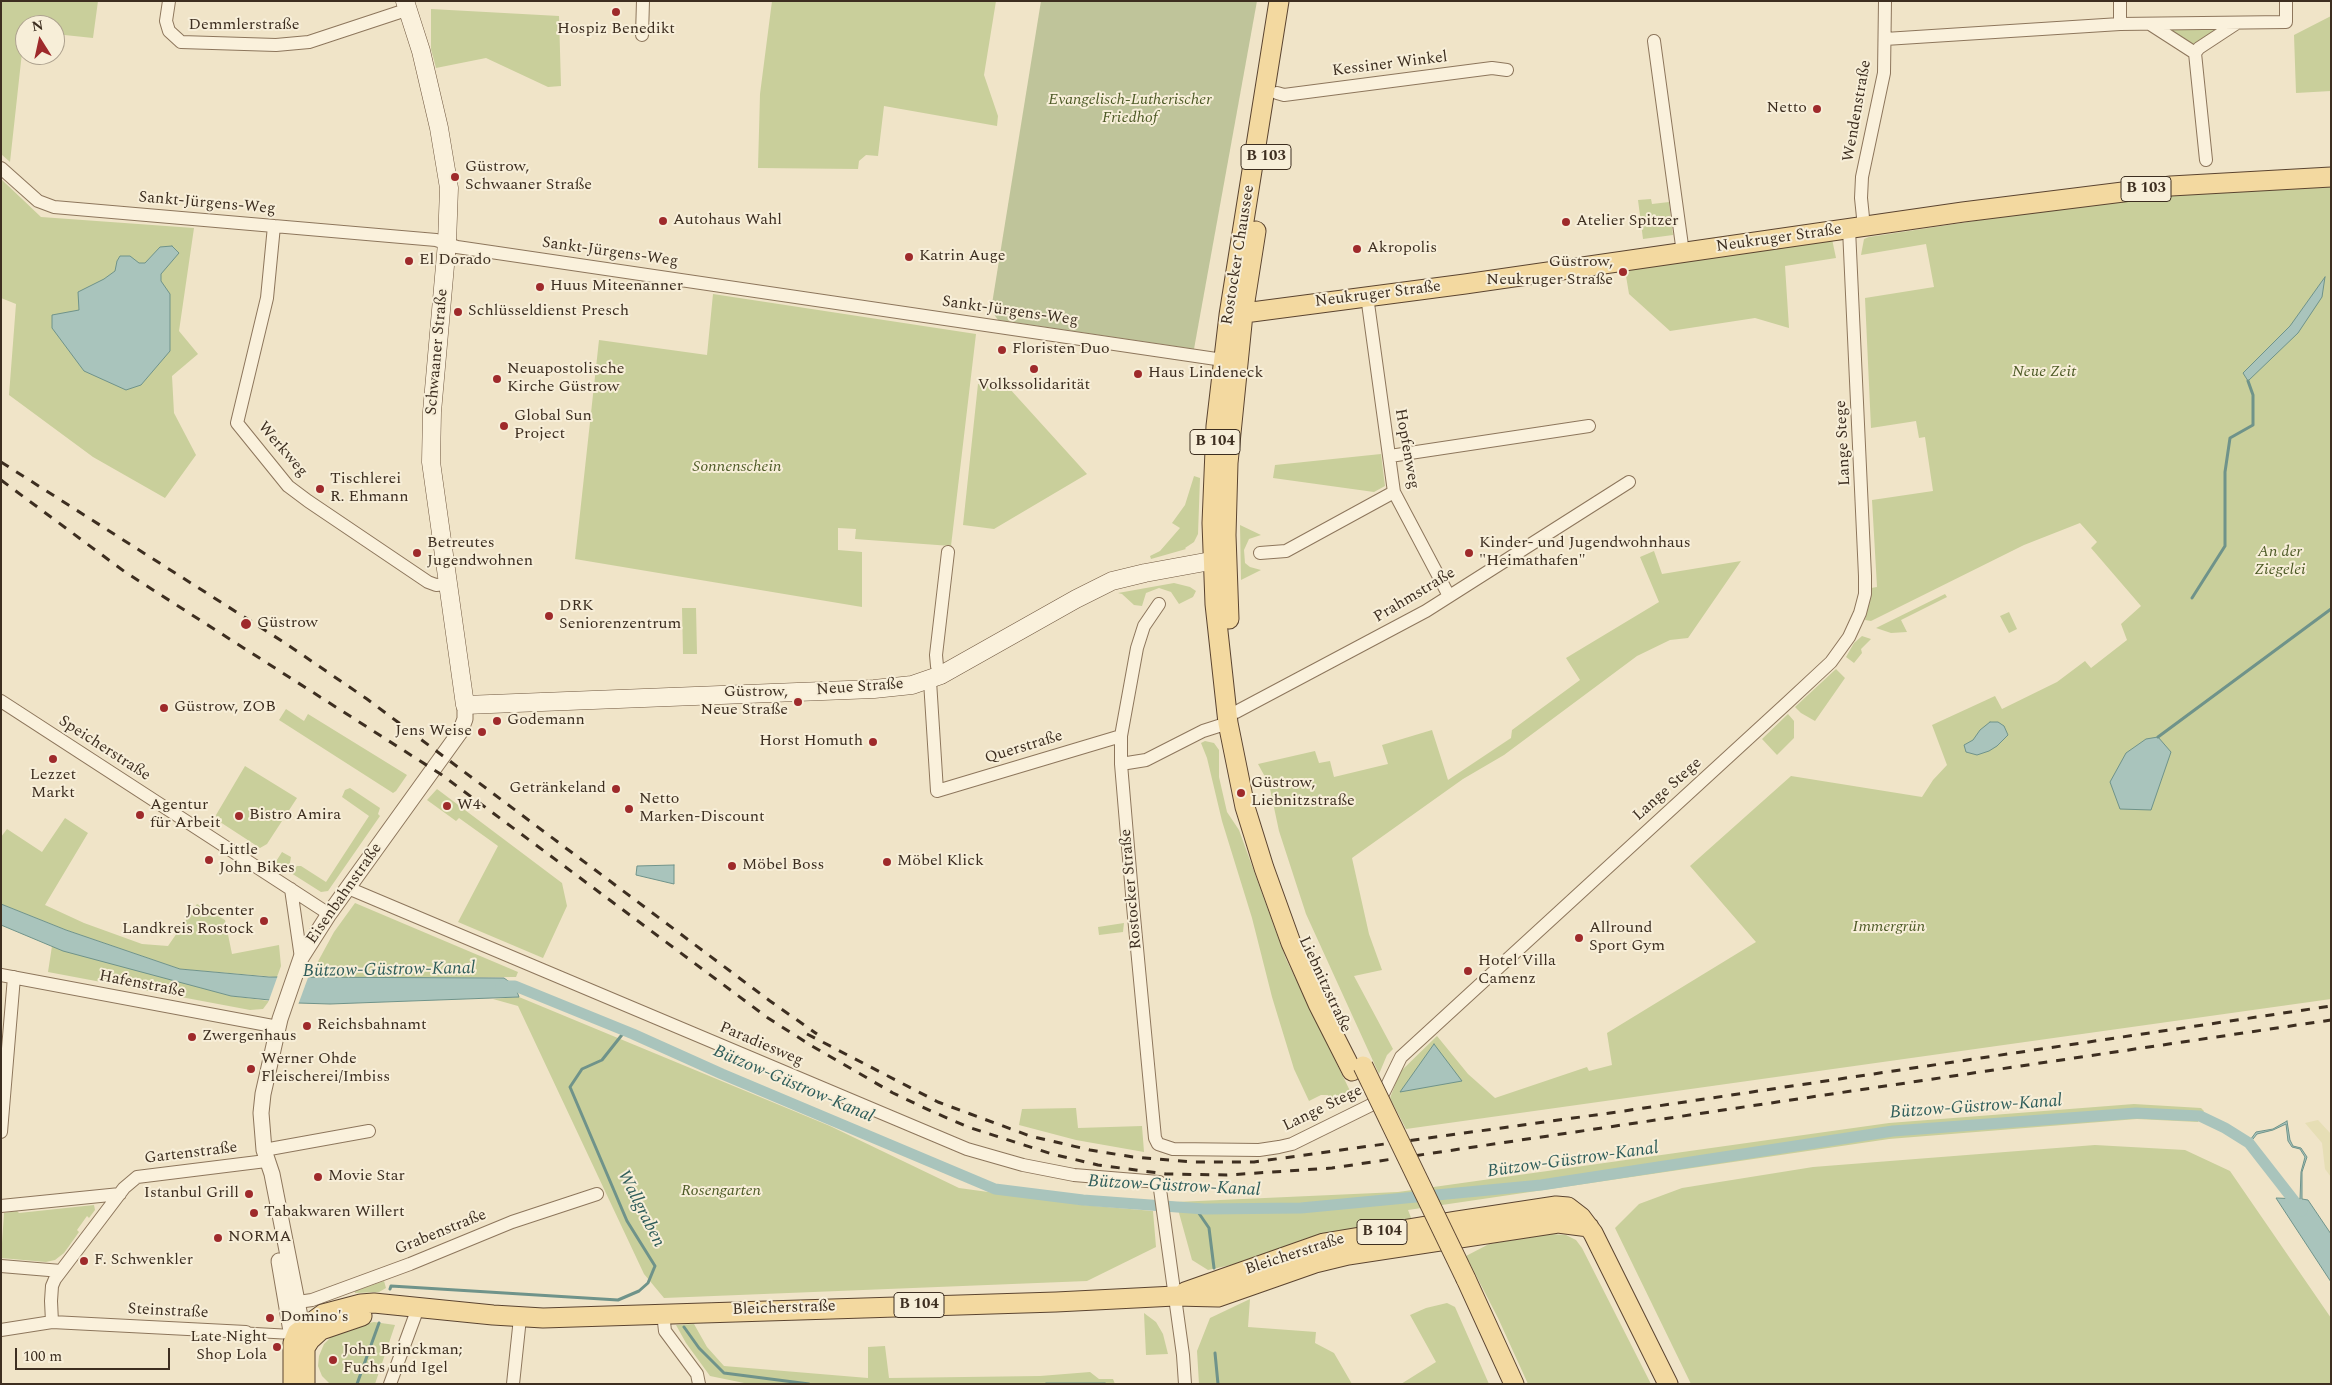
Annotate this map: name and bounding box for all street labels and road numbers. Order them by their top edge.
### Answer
street label: Demmlerstraße [189,16,299,36]
street label: Kessiner Winkel [1331,48,1449,82]
street label: Wendenstraße [1840,59,1876,163]
road number: B 103 [1241,144,1291,170]
road number: B 103 [2121,176,2171,202]
street label: Rostocker Chaussee [1218,184,1260,326]
street label: Sankt-Jürgens-Weg [138,188,276,220]
street label: Neukruger Straße [1715,221,1843,257]
street label: Sankt-Jürgens-Weg [541,234,679,272]
street label: Neukruger Straße [1314,278,1442,312]
street label: Schwaaner Straße [423,288,453,416]
street label: Sankt-Jürgens-Weg [941,293,1079,331]
street label: Lange Stege [1832,400,1856,486]
street label: Hopfenweg [1389,407,1423,491]
street label: Werkweg [253,418,311,482]
road number: B 104 [1190,430,1240,454]
street label: Prahmstraße [1371,564,1459,628]
street label: Neue Straße [816,675,904,701]
street label: Speicherstraße [54,712,154,786]
street label: Querstraße [983,727,1065,769]
street label: Lange Stege [1630,754,1706,826]
street label: Rostocker Straße [1117,828,1147,950]
street label: Eisenbahnstraße [303,840,387,948]
street label: Liebnitzstraße [1293,934,1355,1036]
street label: Hafenstraße [97,967,187,1003]
street label: Paradiesweg [716,1019,806,1071]
street label: Lange Stege [1280,1082,1366,1136]
street label: Gartenstraße [143,1139,239,1169]
street label: Grabenstraße [392,1206,490,1260]
road number: B 104 [1357,1220,1407,1244]
street label: Bleicherstraße [1243,1230,1347,1280]
road number: B 104 [894,1292,944,1318]
street label: Bleicherstraße [732,1298,836,1320]
street label: Steinstraße [127,1300,209,1324]

